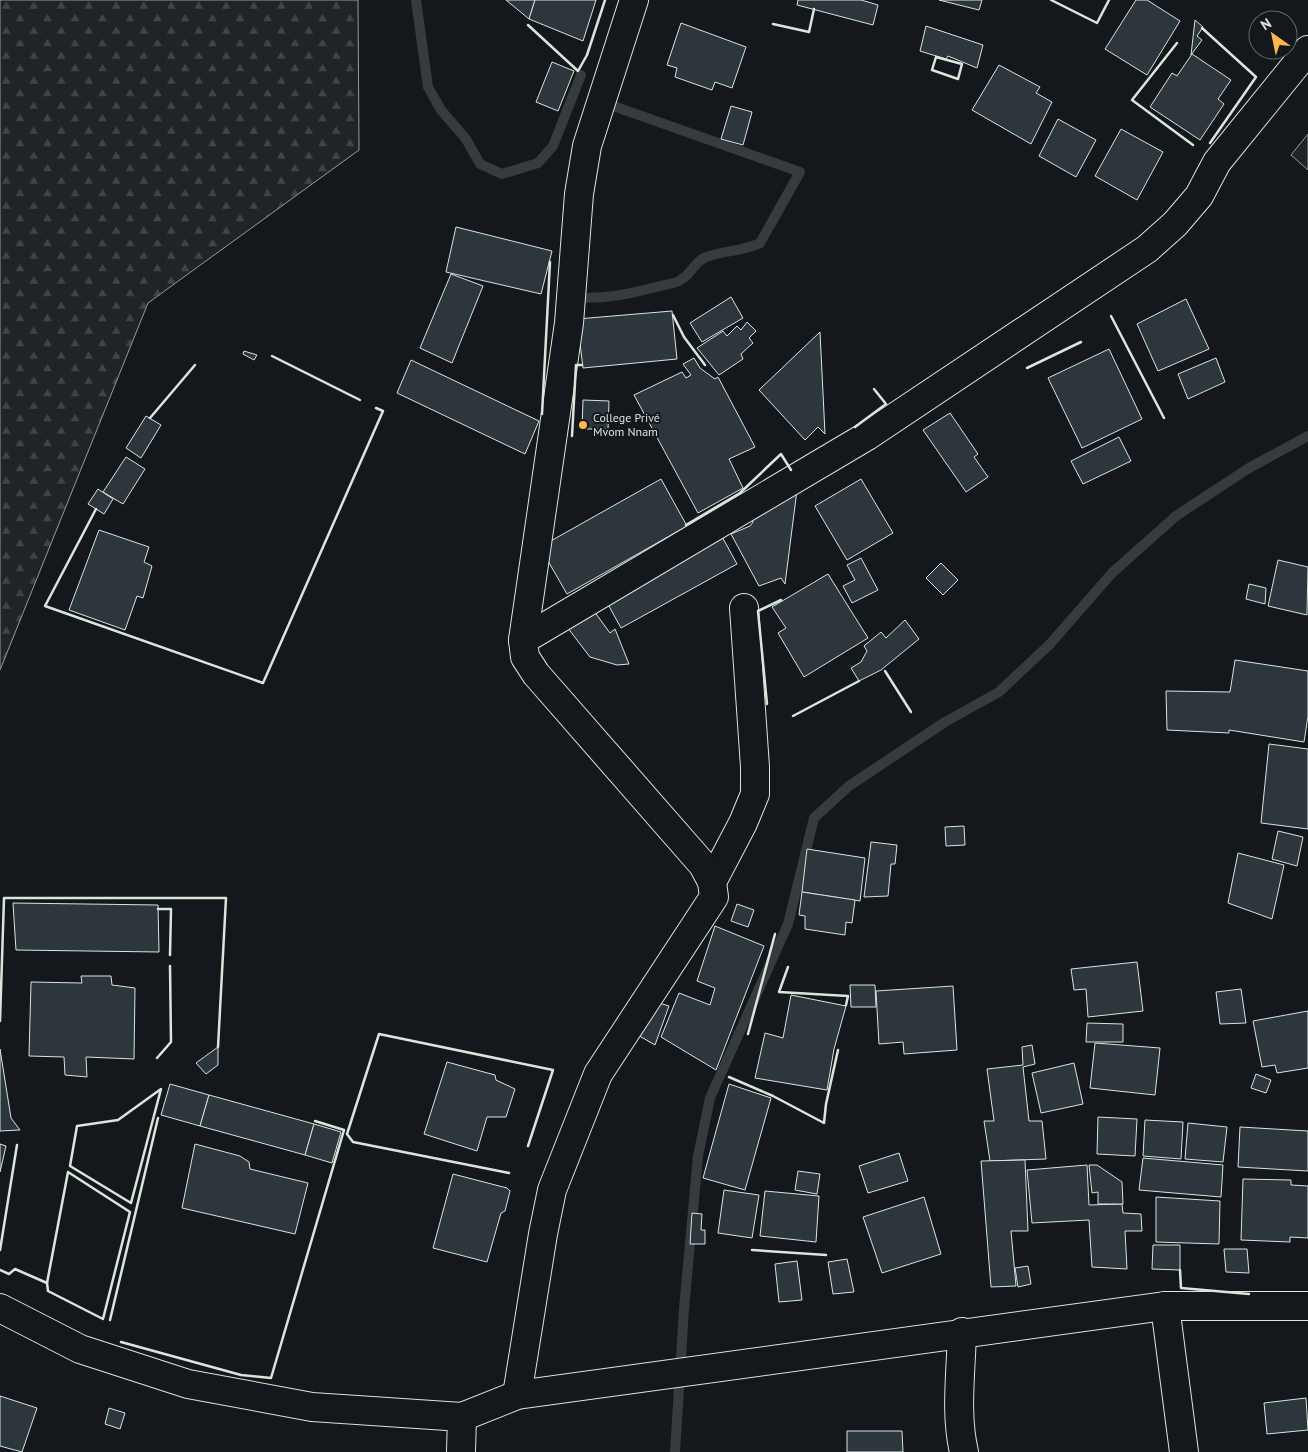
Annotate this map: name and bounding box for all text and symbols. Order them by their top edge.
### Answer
north arrow [1248,10,1298,60]
text: N [1257,14,1275,34]
place label: College Privé Mvom Nnam [593,410,660,439]
marker: College Privé Mvom Nnam [577,419,589,431]

